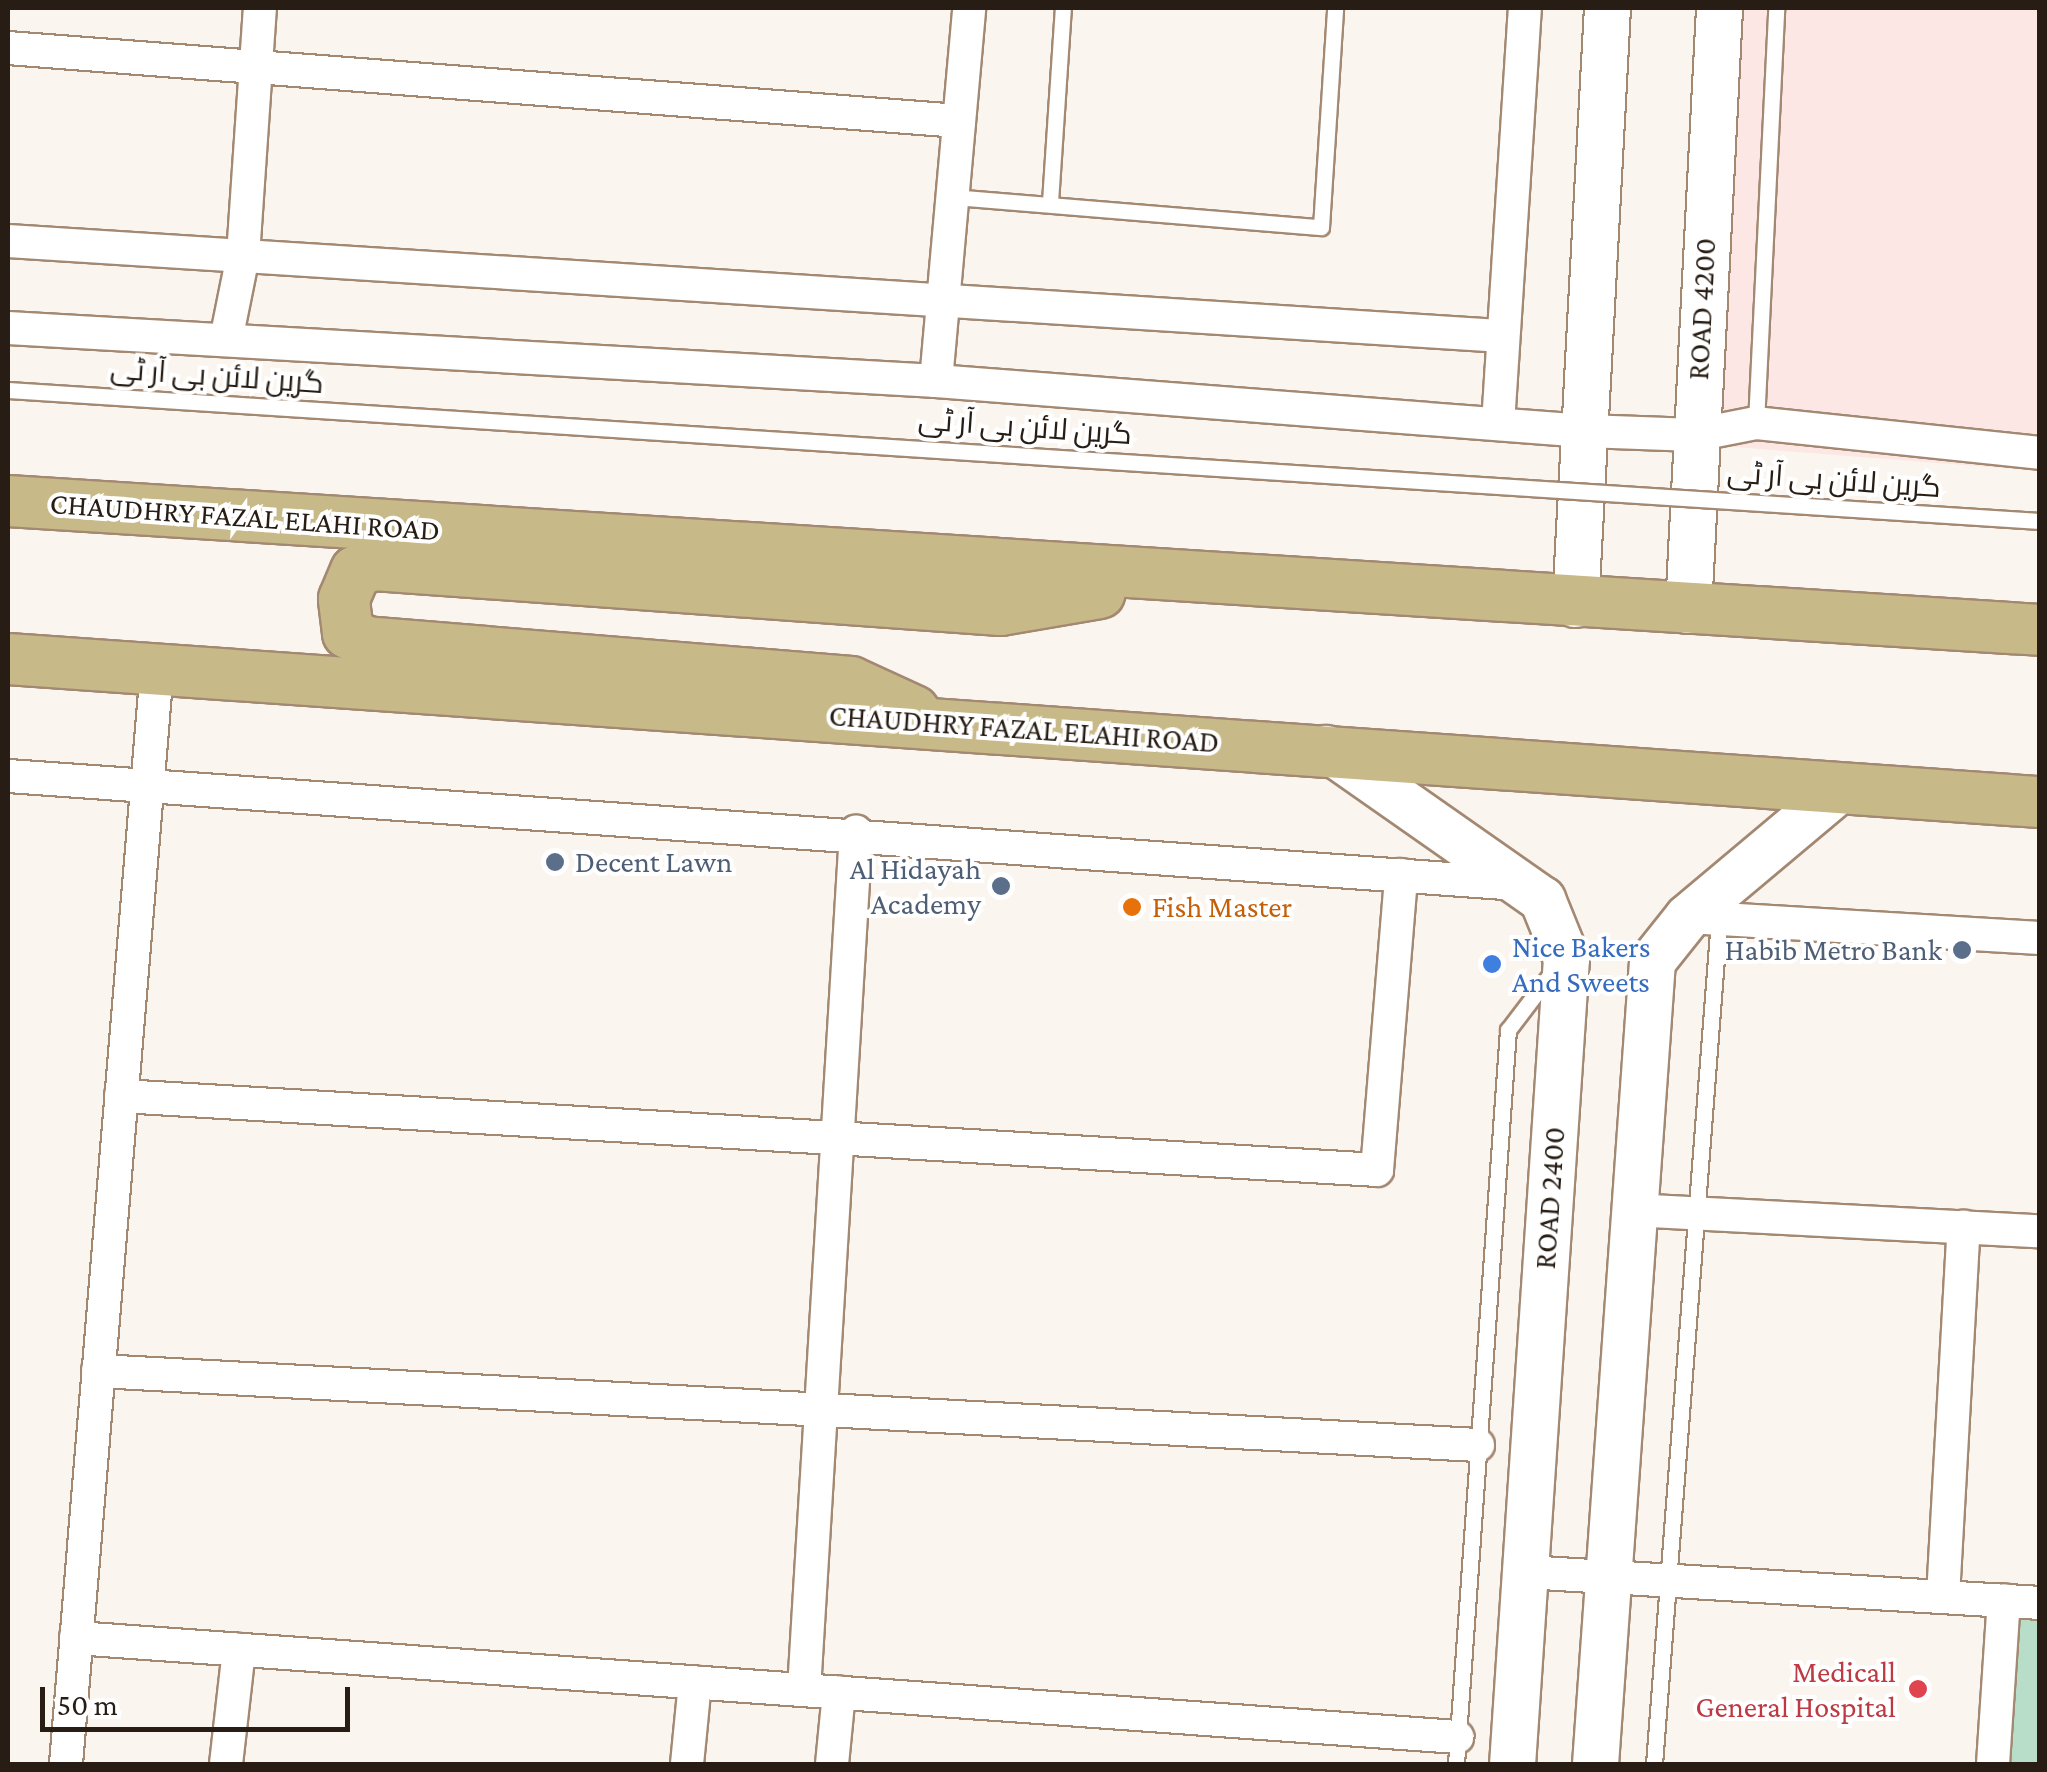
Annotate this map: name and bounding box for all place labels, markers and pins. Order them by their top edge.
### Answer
place label: Decent Lawn [575,844,732,880]
marker: Decent Lawn [544,851,566,873]
place label: Al Hidayah Academy [850,851,981,922]
marker: Al Hidayah Academy [990,875,1012,897]
place label: Fish Master [1152,889,1292,925]
marker: Fish Master [1121,896,1143,918]
place label: Nice Bakers And Sweets [1512,929,1651,1000]
place label: Habib Metro Bank [1725,932,1942,968]
marker: Habib Metro Bank [1951,939,1973,961]
marker: Nice Bakers And Sweets [1481,953,1503,975]
place label: Medicall General Hospital [1696,1654,1896,1724]
marker: Medicall General Hospital [1905,1676,1931,1702]

